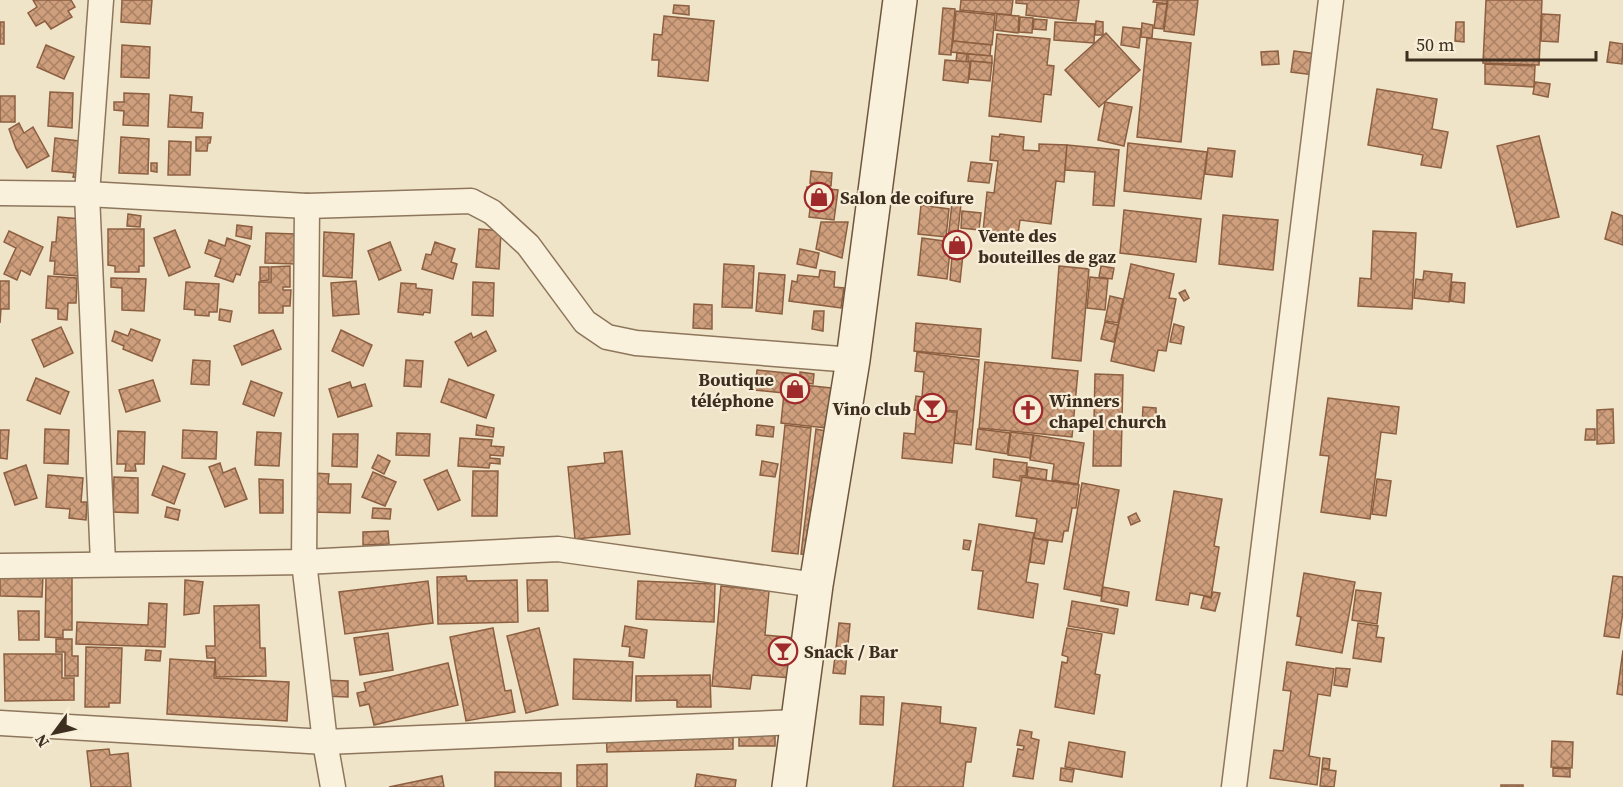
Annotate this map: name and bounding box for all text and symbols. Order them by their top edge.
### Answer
scale bar [1407,24,1596,62]
text: 50 m [1416,32,1454,57]
shop icon: Salon de coifure [803,181,835,213]
place label: Salon de coifure [840,185,974,210]
place label: Vente des bouteilles de gaz [978,223,1117,269]
shop icon: Vente des bouteilles de gaz [941,229,973,261]
place label: Boutique téléphone [691,367,774,413]
shop icon: Boutique téléphone [779,373,811,405]
place label: Winners chapel church [1049,388,1167,434]
bar icon: Vino club [916,392,948,424]
church icon: Winners chapel church [1012,394,1044,426]
place label: Vino club [833,396,911,421]
bar icon: Snack / Bar [767,635,799,667]
place label: Snack / Bar [804,639,899,664]
north arrow [24,703,84,763]
text: N [29,730,54,752]

